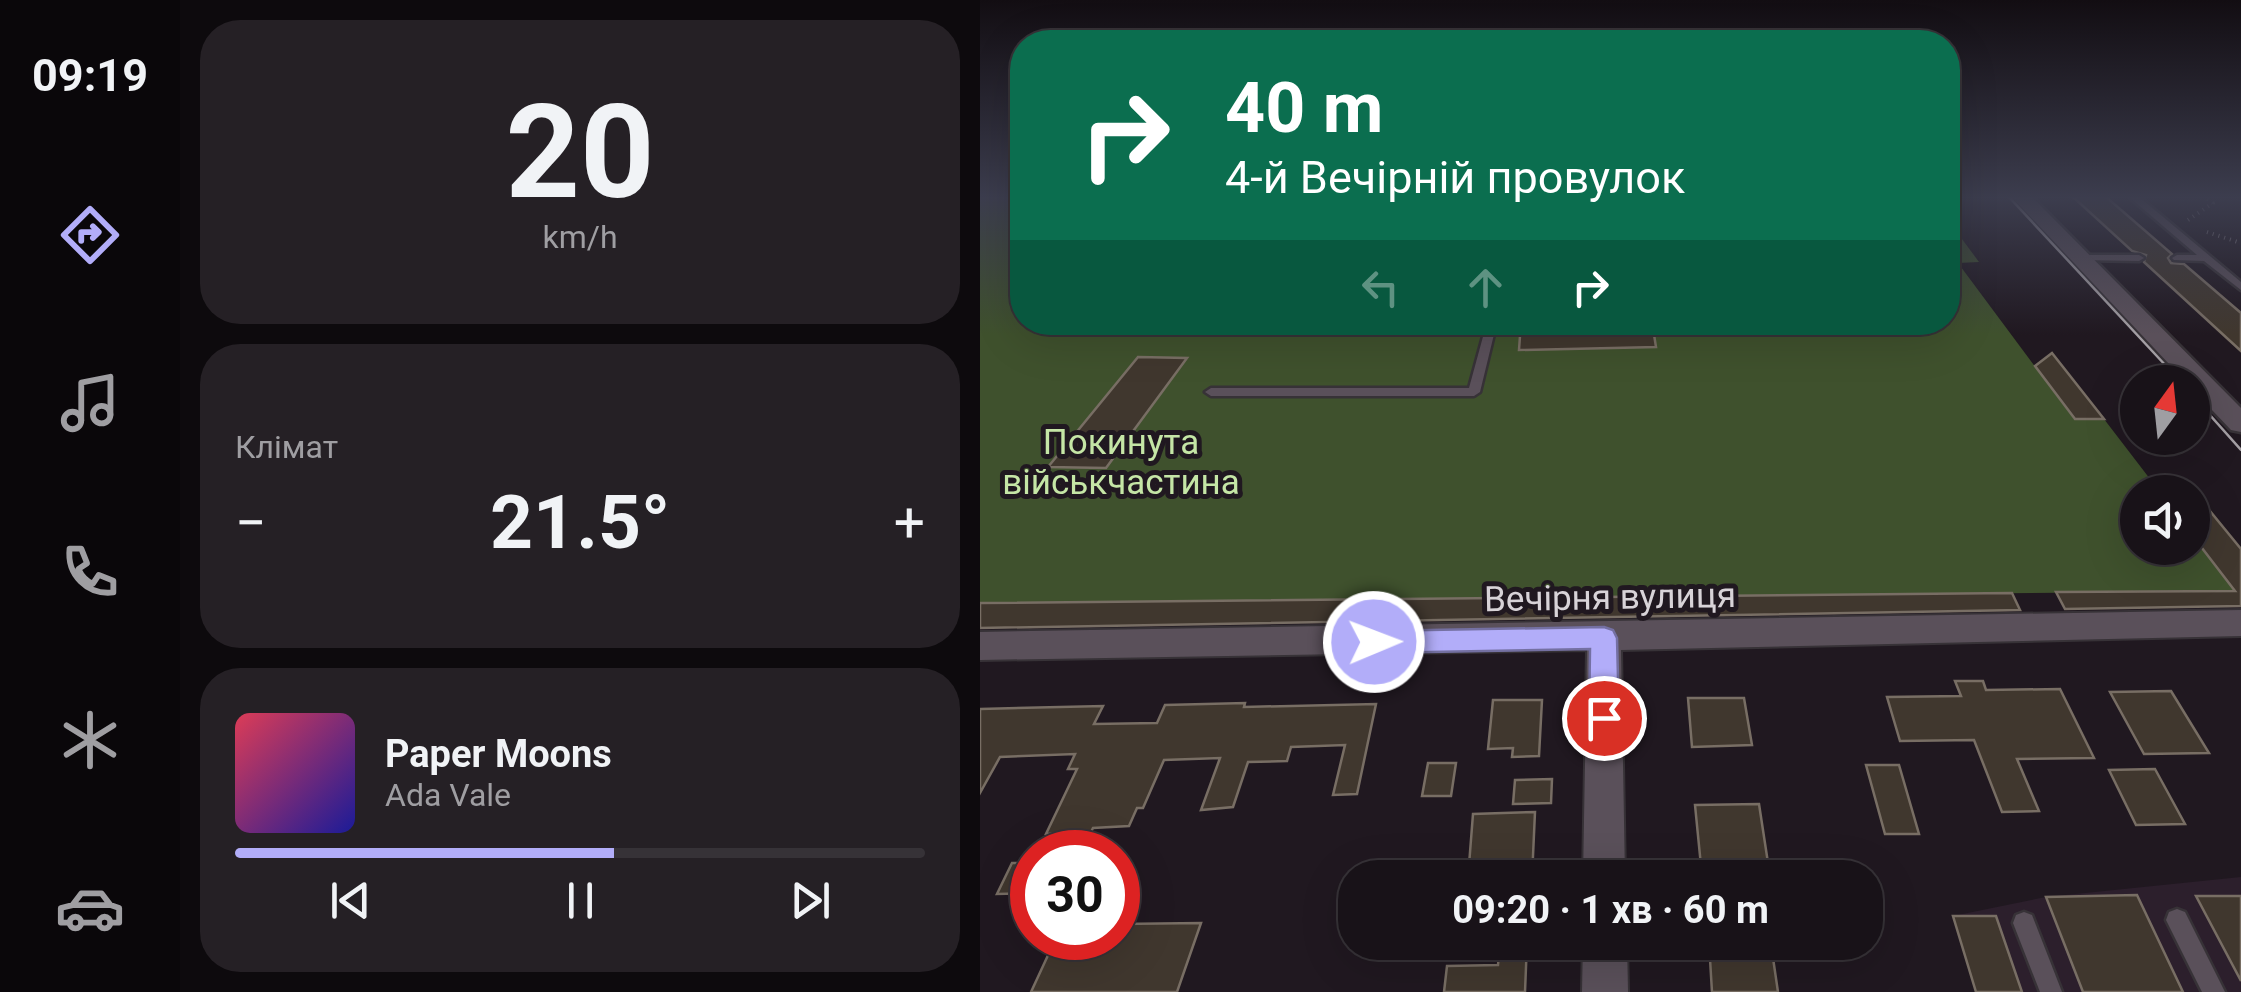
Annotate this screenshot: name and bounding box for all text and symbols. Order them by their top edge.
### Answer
text: 09:19 [32,49,148,102]
text: 40 m [1225,67,1383,149]
icon: right [1060,70,1190,200]
text: 20 [505,76,655,229]
text: 4-й Вечірній провулок [1225,151,1685,204]
icon: directions [55,200,125,270]
text: km/h [542,218,618,256]
icon: left [1353,260,1408,315]
icon: ahead [1458,260,1513,315]
icon: right [1563,260,1618,315]
north arrow [2120,365,2210,455]
map controls [2120,365,2210,565]
icon: music [55,368,125,438]
park label: Покинута військчастина [1002,422,1240,503]
text: Клімат [235,428,338,466]
button: sound [2120,475,2210,565]
text: 21.5° [490,478,670,566]
text: − [235,491,266,555]
text: + [894,491,925,555]
icon: phone [55,537,125,607]
street label: Вечірня вулиця [1484,575,1736,620]
position arrow [1322,590,1426,694]
pin [1562,676,1647,761]
icon: arrive [1577,691,1632,746]
icon: climate [55,705,125,775]
text: Paper Moons [385,732,612,776]
text: Ada Vale [385,776,511,814]
speed limit sign: 30 [1010,830,1140,960]
icon: car [55,873,125,943]
icon: previous [323,873,378,928]
icon: pause [553,873,608,928]
icon: next [783,873,838,928]
text: 09:20 · 1 хв · 60 m [1452,888,1769,932]

